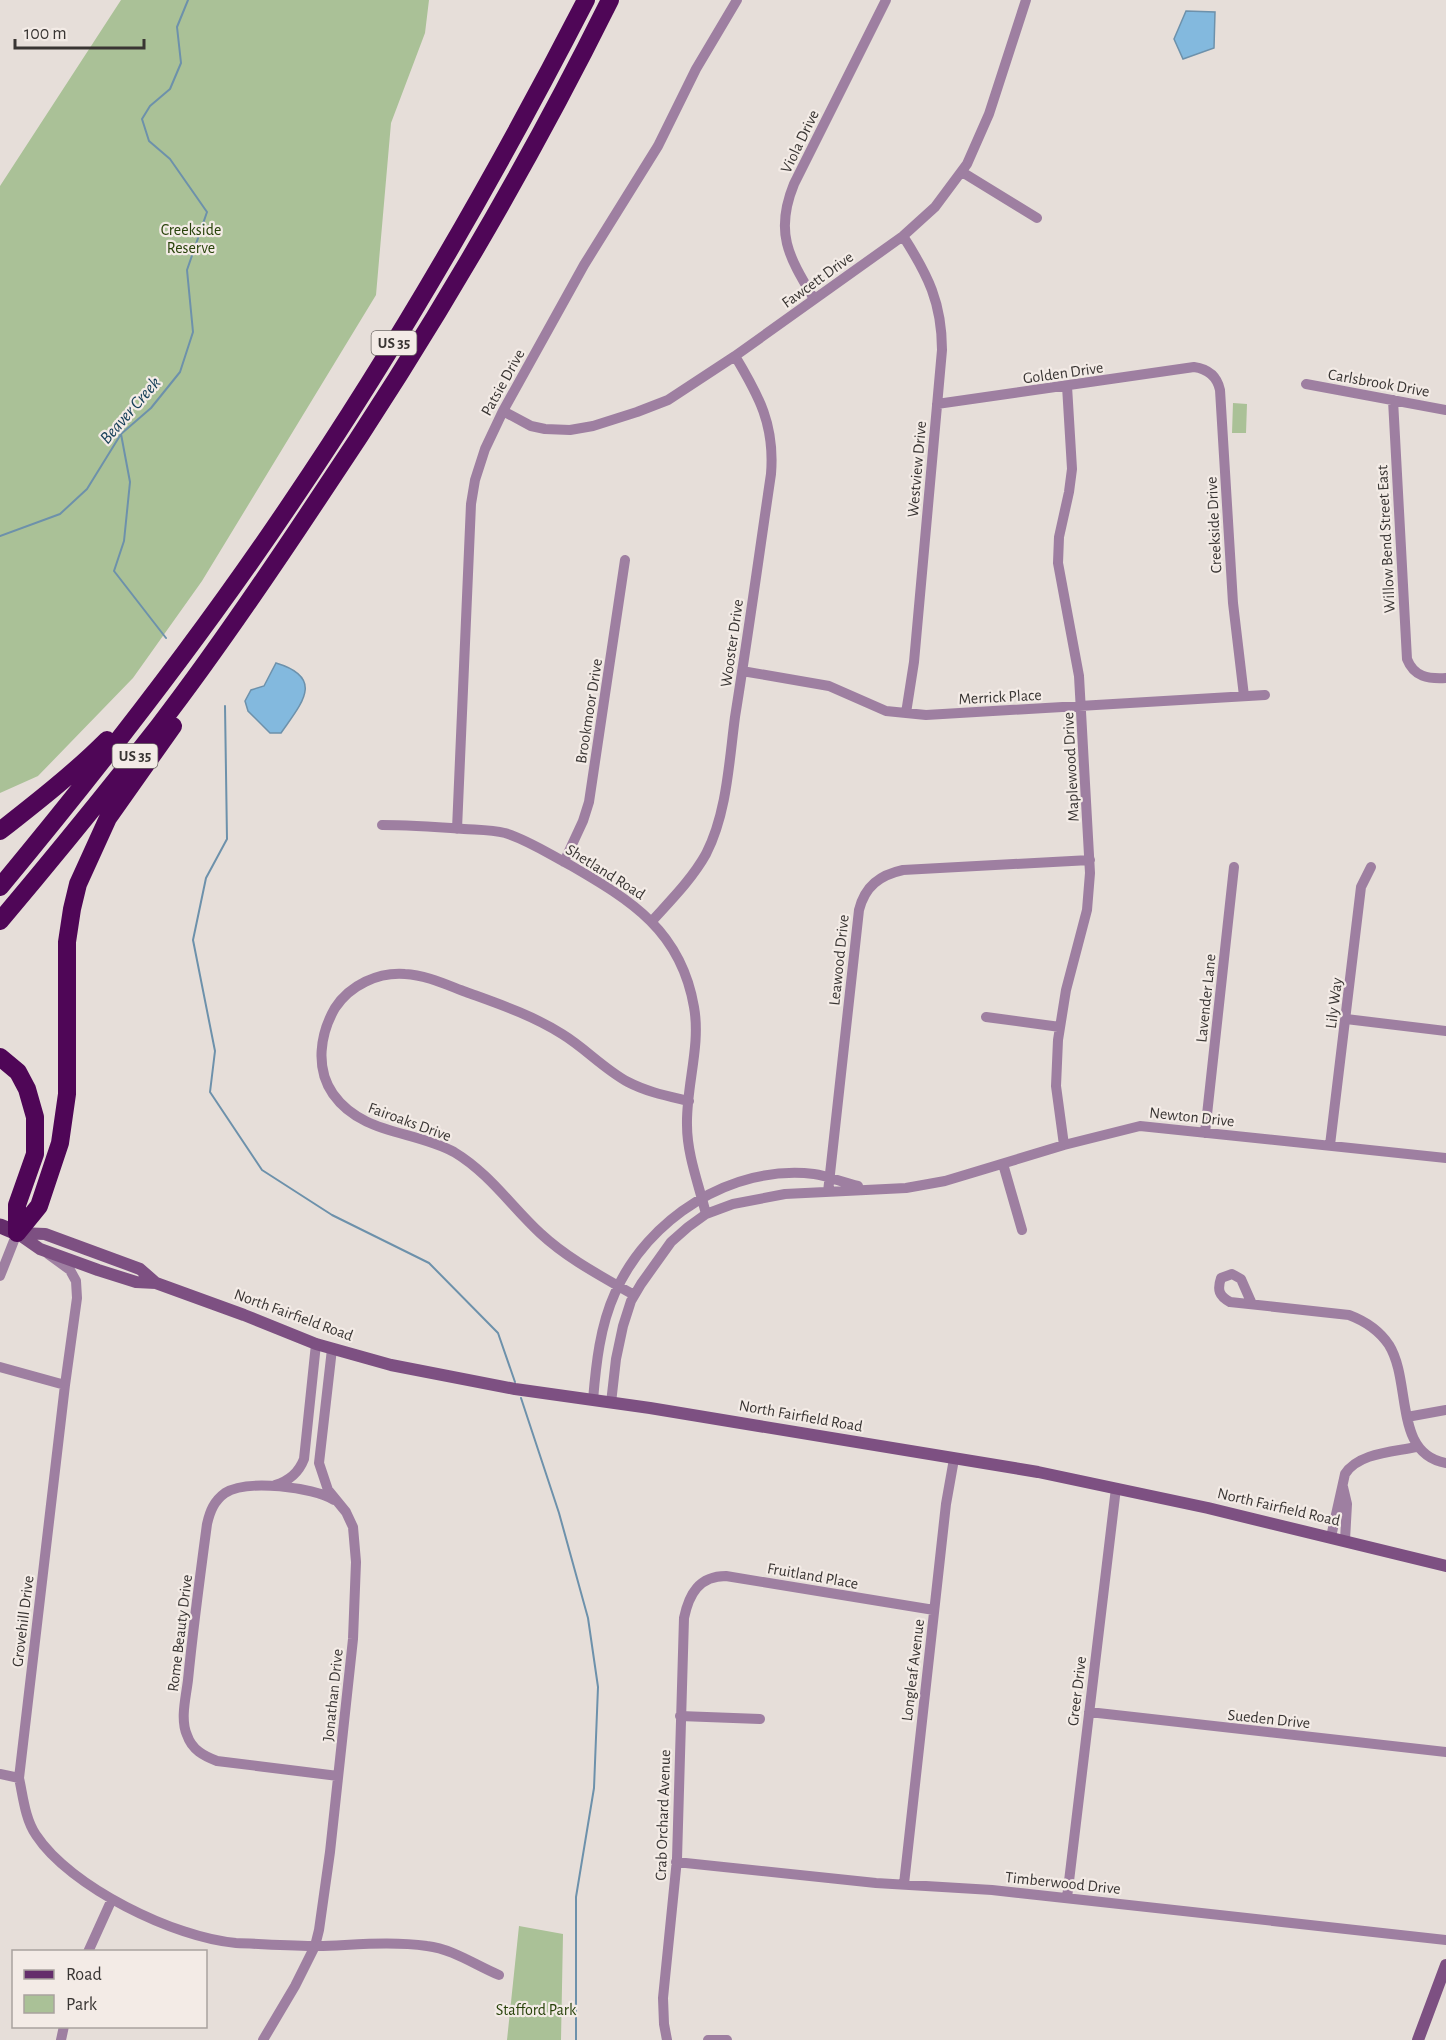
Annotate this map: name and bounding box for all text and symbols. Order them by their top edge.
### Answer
scale bar [15,12,144,50]
text: 100 m [24,25,67,43]
street label: Viola Drive [778,107,822,176]
park label: Creekside Reserve [161,222,221,256]
street label: Fawcett Drive [779,249,856,311]
road number: US 35 [372,331,416,355]
street label: Patsie Drive [478,346,528,419]
street label: Golden Drive [1022,359,1104,387]
street label: Carlsbrook Drive [1327,366,1431,400]
water label: Beaver Creek [97,374,164,448]
street label: Westview Drive [905,420,929,518]
street label: Willow Bend Street East [1374,465,1398,613]
street label: Creekside Drive [1203,476,1225,574]
street label: Wooster Drive [718,598,746,688]
street label: Brookmoor Drive [573,658,605,765]
street label: Merrick Place [958,687,1042,707]
street label: Maplewood Drive [1060,712,1082,822]
road number: US 35 [112,744,158,768]
street label: Shetland Road [563,841,648,903]
street label: Leawood Drive [826,914,852,1006]
street label: Lavender Lane [1193,953,1219,1043]
street label: Lily Way [1323,976,1346,1030]
street label: Fairoaks Drive [366,1099,453,1144]
street label: Newton Drive [1149,1105,1235,1129]
street label: North Fairfield Road [232,1286,355,1344]
street label: North Fairfield Road [738,1397,864,1435]
street label: North Fairfield Road [1216,1485,1342,1529]
street label: Fruitland Place [766,1560,860,1592]
street label: Grovehill Drive [9,1574,37,1668]
street label: Rome Beauty Drive [165,1574,196,1693]
street label: Longleaf Avenue [899,1618,927,1722]
street label: Jonathan Drive [320,1648,346,1742]
street label: Greer Drive [1065,1655,1089,1727]
street label: Sueden Drive [1227,1707,1311,1731]
street label: Crab Orchard Avenue [653,1749,673,1881]
street label: Timberwood Drive [1004,1869,1121,1897]
legend [12,1950,207,2028]
text: Road [66,1966,102,1984]
text: Park [66,1996,98,2014]
park label: Stafford Park [496,2002,577,2018]

